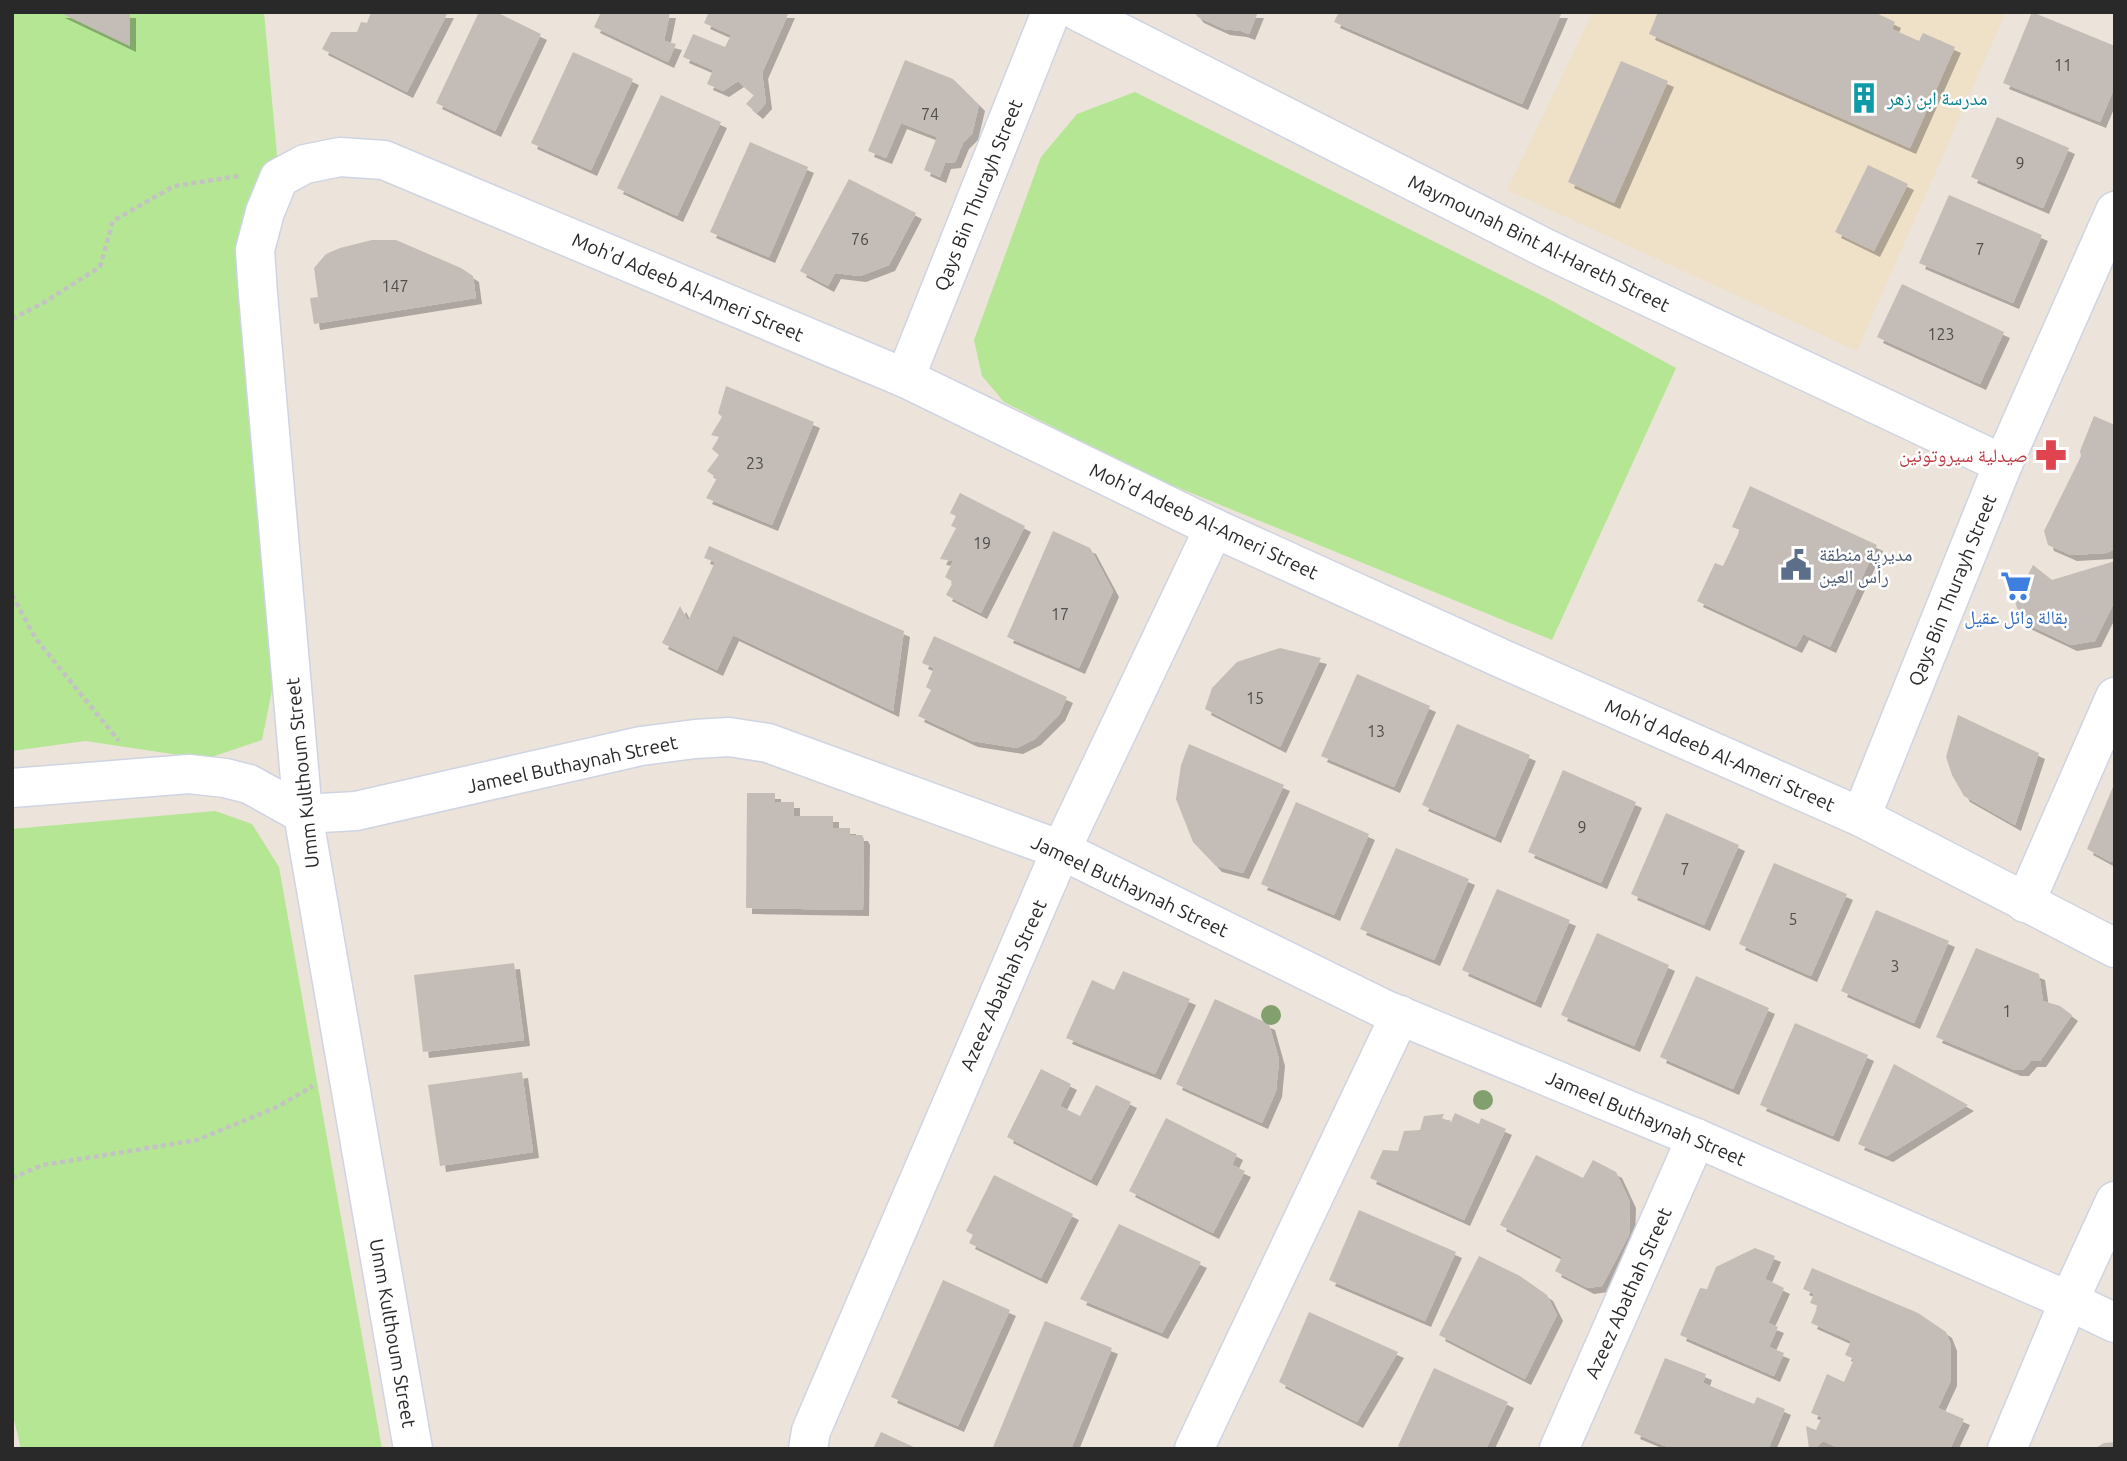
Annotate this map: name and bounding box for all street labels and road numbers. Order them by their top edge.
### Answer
street label: Qays Bin Thurayh Street [929,95,1027,294]
street label: Maymounah Bint Al-Hareth Street [1405,170,1674,316]
street label: Moh'd Adeeb Al-Ameri Street [569,228,807,346]
street label: Moh'd Adeeb Al-Ameri Street [1086,458,1322,584]
street label: Qays Bin Thurayh Street [1903,490,2001,689]
street label: Umm Kulthoum Street [281,676,323,869]
street label: Moh'd Adeeb Al-Ameri Street [1602,694,1839,816]
street label: Jameel Buthaynah Street [465,731,680,797]
street label: Jameel Buthaynah Street [1028,831,1232,942]
street label: Azeez Abathah Street [955,896,1051,1074]
street label: Jameel Buthaynah Street [1543,1066,1750,1170]
street label: Azeez Abathah Street [1580,1204,1676,1382]
street label: Umm Kulthoum Street [366,1237,421,1430]

